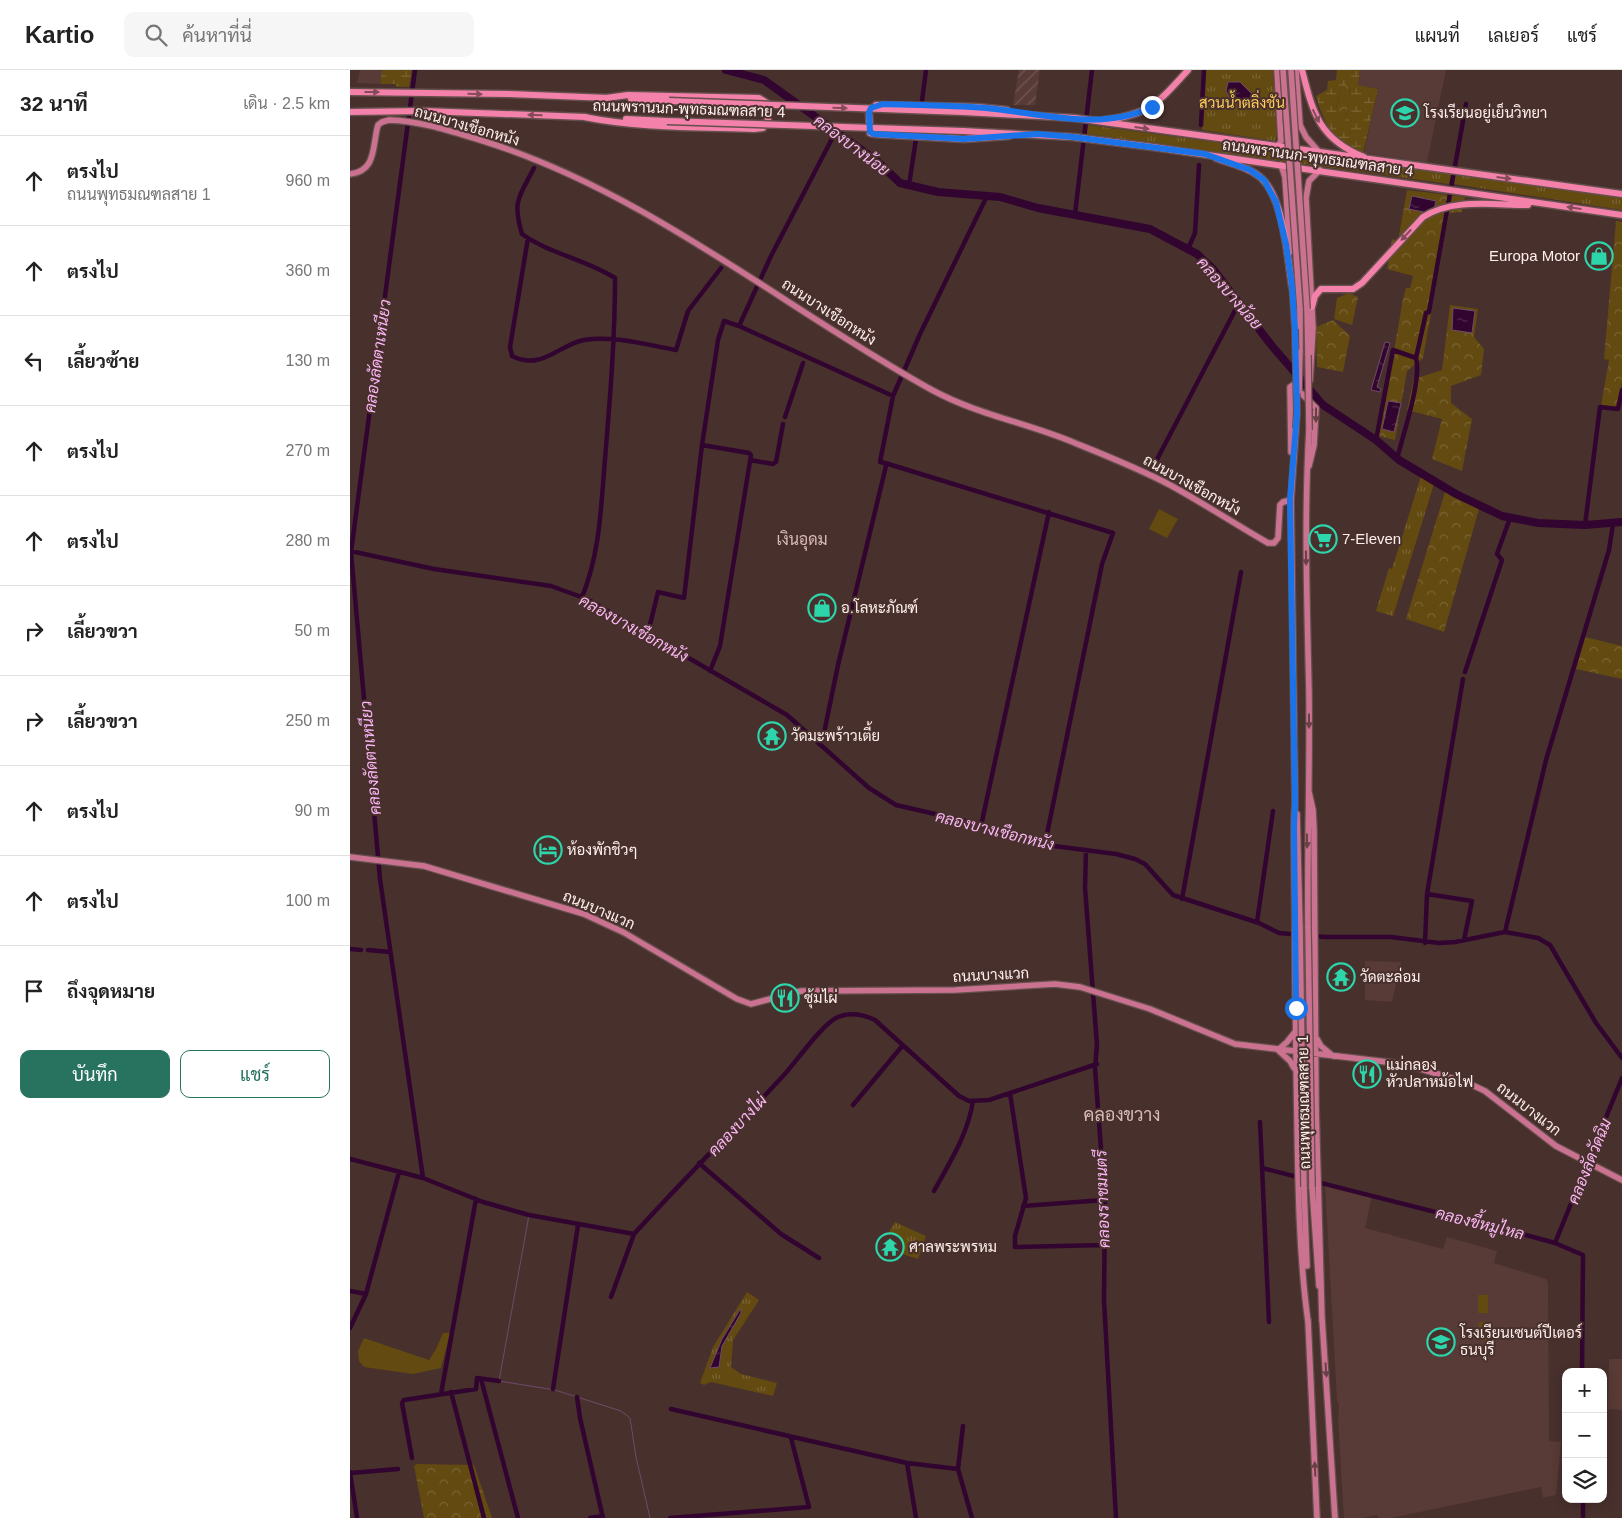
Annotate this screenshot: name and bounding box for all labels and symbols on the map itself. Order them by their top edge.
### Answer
one-way arrow [365,88,381,96]
park label: สวนน้ำตลิ่งชัน [1199,89,1285,111]
one-way arrow [467,90,483,98]
route end [1141,96,1164,119]
street label: ถนนพรานนก-พุทธมณฑลสาย 4 [592,97,786,123]
school or university icon: โรงเรียนอยู่เย็นวิทยา [1390,98,1420,128]
street label: ถนนบางเชือกหนัง [413,101,522,149]
place label: โรงเรียนอยู่เย็นวิทยา [1423,102,1547,123]
one-way arrow [832,104,848,112]
water label: คลองบางน้อย [811,109,894,179]
one-way arrow [1312,109,1320,124]
one-way arrow [527,111,543,119]
one-way arrow [1134,124,1150,132]
street label: ถนนพรานนก-พุทธมณฑลสาย 4 [1221,136,1415,182]
one-way arrow [1496,174,1512,182]
one-way arrow [1565,204,1581,212]
one-way arrow [1400,229,1412,241]
shop icon: Europa Motor [1584,241,1614,271]
place label: Europa Motor [1489,247,1580,264]
water label: คลองบางน้อย [1194,252,1268,333]
street label: ถนนบางเชือกหนัง [779,274,880,348]
water label: คลองลัดตาเหนียว [358,298,394,414]
one-way arrow [1312,408,1320,424]
street label: ถนนบางเชือกหนัง [1141,450,1244,518]
supermarket icon: 7-Eleven [1308,524,1338,554]
district label: เงินอุดม [776,530,828,551]
place label: 7-Eleven [1342,530,1401,547]
one-way arrow [1302,551,1310,567]
water label: คลองบางเชือกหนัง [576,589,693,665]
shop icon: อ.โลหะภัณฑ์ [807,593,837,623]
place label: อ.โลหะภัณฑ์ [841,598,918,616]
water label: คลองลัดตาเหนียว [354,700,384,816]
one-way arrow [1305,713,1313,729]
temple icon: วัดมะพร้าวเตี้ย [757,721,787,751]
place label: วัดมะพร้าวเตี้ย [791,721,880,744]
water label: คลองบางเชือกหนัง [934,805,1057,853]
one-way arrow [1303,833,1311,849]
hotel icon: ห้องพักชิวๆ [533,835,563,865]
place label: ห้องพักชิวๆ [567,840,638,859]
street label: ถนนบางแวก [561,887,638,932]
temple icon: วัดตะล่อม [1326,962,1356,992]
street label: ถนนบางแวก [952,964,1030,985]
place label: วัดตะล่อม [1360,967,1420,985]
restaurant icon: ซุ้มไผ่ [770,983,800,1013]
place label: ซุ้มไผ่ [804,988,838,1009]
route start [1285,997,1308,1020]
street label: ถนนพุทธมณฑลสาย 1 [1294,1034,1316,1169]
place label: แม่กลอง หัวปลาหม้อไฟ [1386,1055,1473,1090]
restaurant icon: แม่กลอง หัวปลาหม้อไฟ [1352,1059,1382,1089]
street label: ถนนบางแวก [1494,1078,1565,1139]
water label: คลองบางไผ่ [703,1089,771,1159]
district label: คลองขวาง [1084,1105,1160,1125]
water label: คลองลัดวัดฉิม [1563,1115,1614,1207]
water label: คลองราชมนตรี [1089,1148,1113,1248]
water label: คลองขี้หมูไหล [1433,1198,1527,1246]
temple icon: ศาลพระพรหม [875,1232,905,1262]
place label: ศาลพระพรหม [909,1238,997,1255]
place label: โรงเรียนเซนต์ปีเตอร์ ธนบุรี [1459,1323,1582,1361]
school or university icon: โรงเรียนเซนต์ปีเตอร์ ธนบุรี [1426,1327,1456,1357]
one-way arrow [1322,1362,1330,1378]
one-way arrow [1310,1461,1318,1477]

